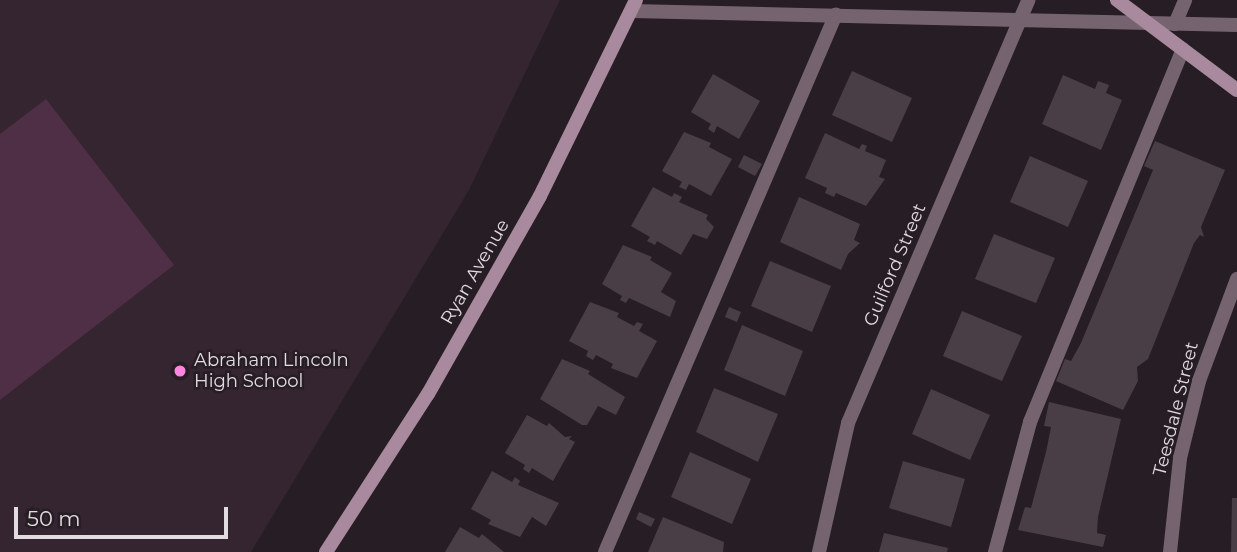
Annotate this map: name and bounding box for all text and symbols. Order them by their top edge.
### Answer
street label: Guilford Street [859,200,931,330]
street label: Ryan Avenue [436,216,514,328]
street label: Teesdale Street [1149,340,1203,478]
place label: Abraham Lincoln High School [194,350,349,392]
marker: Abraham Lincoln High School [172,363,188,379]
scale bar [18,492,231,536]
text: 50 m [27,506,81,531]

